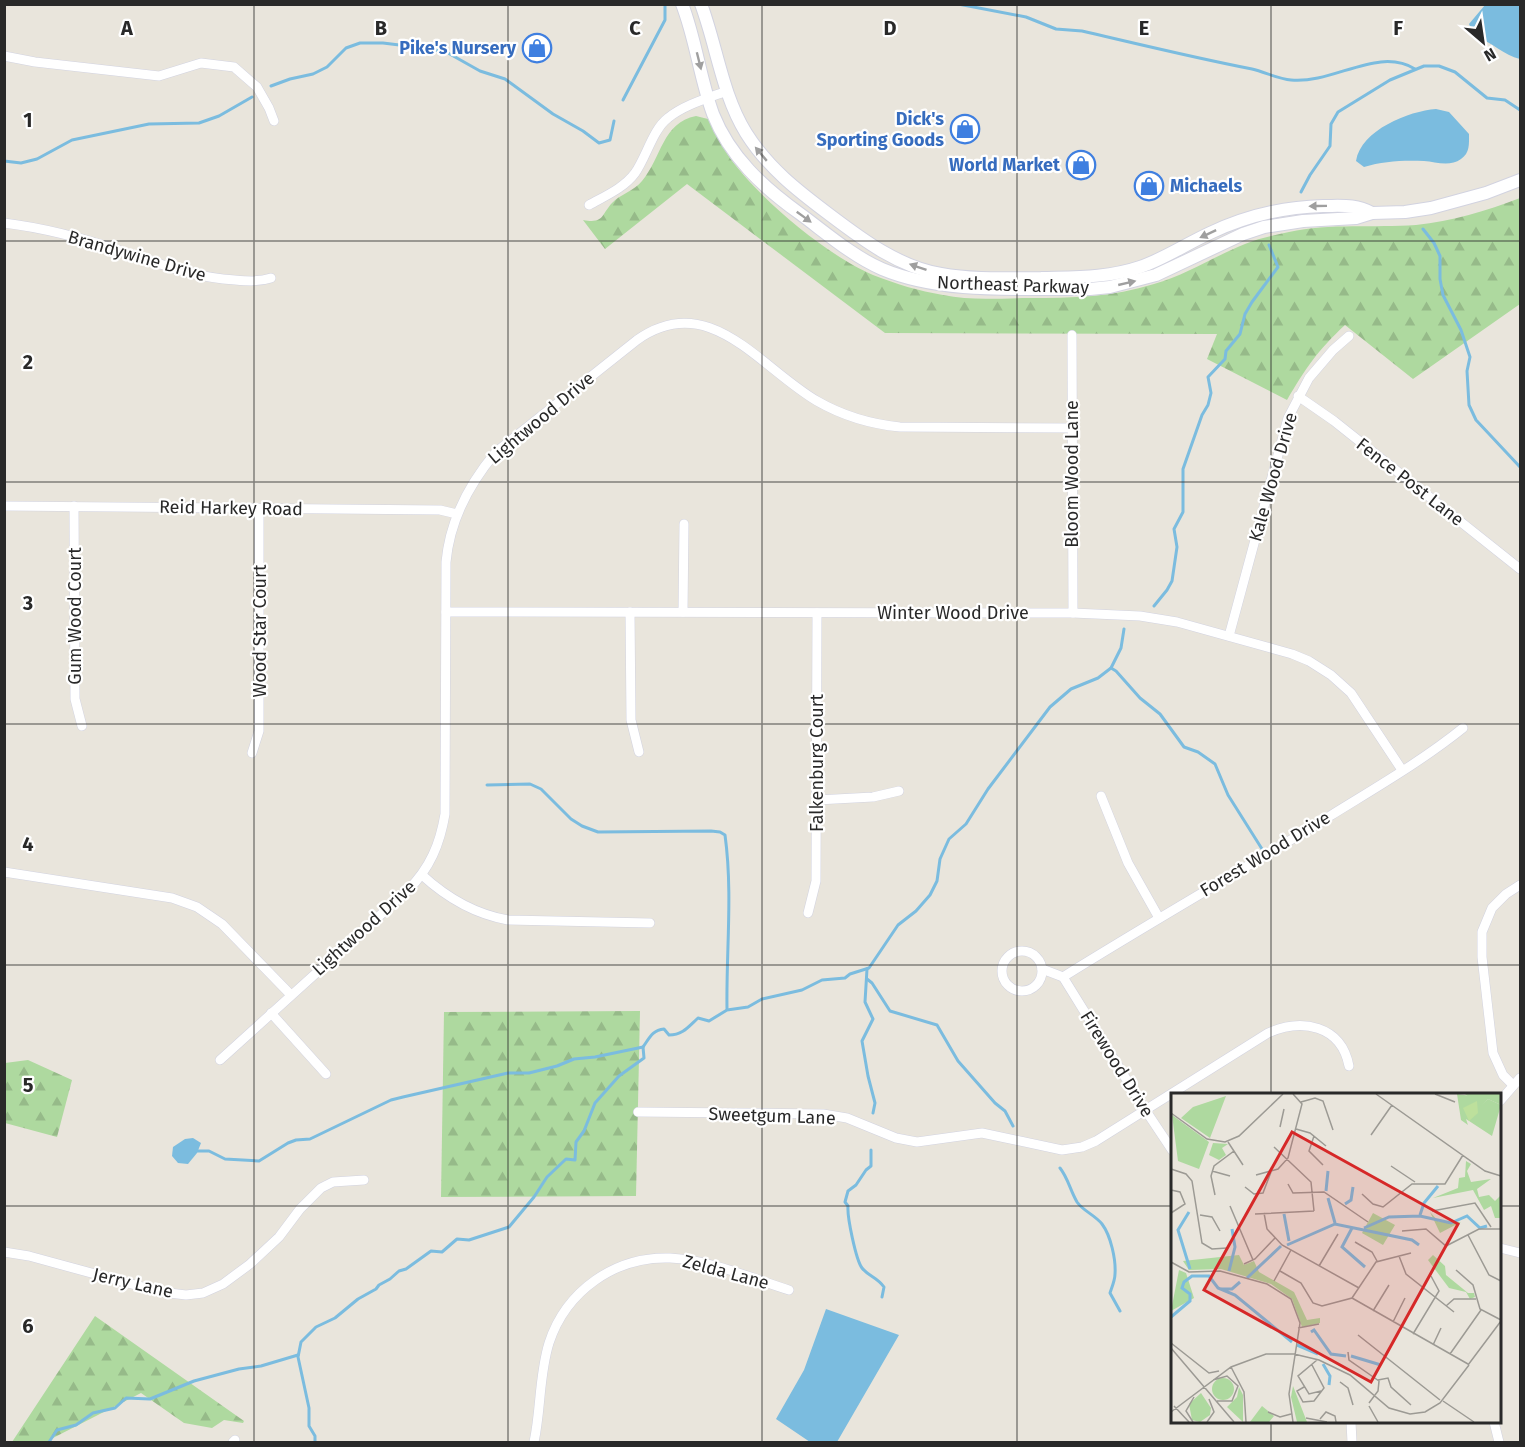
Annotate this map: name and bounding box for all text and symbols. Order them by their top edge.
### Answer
north arrow [1453,12,1513,72]
text: A [120,16,134,40]
text: B [375,16,387,40]
text: C [629,16,641,40]
text: D [883,16,897,40]
text: E [1139,16,1149,40]
text: F [1393,16,1403,40]
shop icon: Pike's Nursery [521,32,553,64]
place label: Pike's Nursery [399,37,517,59]
text: N [1481,44,1499,66]
one-way arrow [694,51,704,70]
text: 1 [23,108,33,132]
place label: Dick's Sporting Goods [817,108,944,151]
shop icon: Dick's Sporting Goods [949,113,981,145]
one-way arrow [755,146,768,162]
shop icon: World Market [1065,149,1097,181]
place label: World Market [949,154,1061,176]
shop icon: Michaels [1133,170,1165,202]
place label: Michaels [1170,175,1242,197]
one-way arrow [1308,201,1327,211]
one-way arrow [796,211,812,223]
street label: Brandywine Drive [65,226,209,286]
one-way arrow [1200,230,1217,239]
one-way arrow [909,262,927,272]
street label: Northeast Parkway [937,271,1090,299]
one-way arrow [1118,277,1136,287]
text: 2 [23,350,33,374]
street label: Lightwood Drive [483,367,599,469]
street label: Bloom Wood Lane [1061,400,1083,548]
street label: Kale Wood Drive [1244,410,1302,544]
street label: Fence Post Lane [1352,433,1468,531]
street label: Reid Harkey Road [159,496,303,520]
street label: Gum Wood Court [64,547,86,685]
street label: Wood Star Court [249,564,271,698]
text: 3 [22,591,33,615]
street label: Winter Wood Drive [877,602,1029,624]
street label: Falkenburg Court [806,693,828,832]
street label: Forest Wood Drive [1196,806,1334,902]
text: 4 [22,832,34,856]
street label: Lightwood Drive [308,876,420,980]
street label: Firewood Drive [1076,1007,1158,1121]
text: 5 [23,1073,34,1097]
inset map [1171,1093,1501,1423]
street label: Sweetgum Lane [708,1103,836,1129]
street label: Zelda Lane [681,1250,771,1294]
street label: Jerry Lane [91,1263,175,1303]
text: 6 [22,1314,34,1338]

